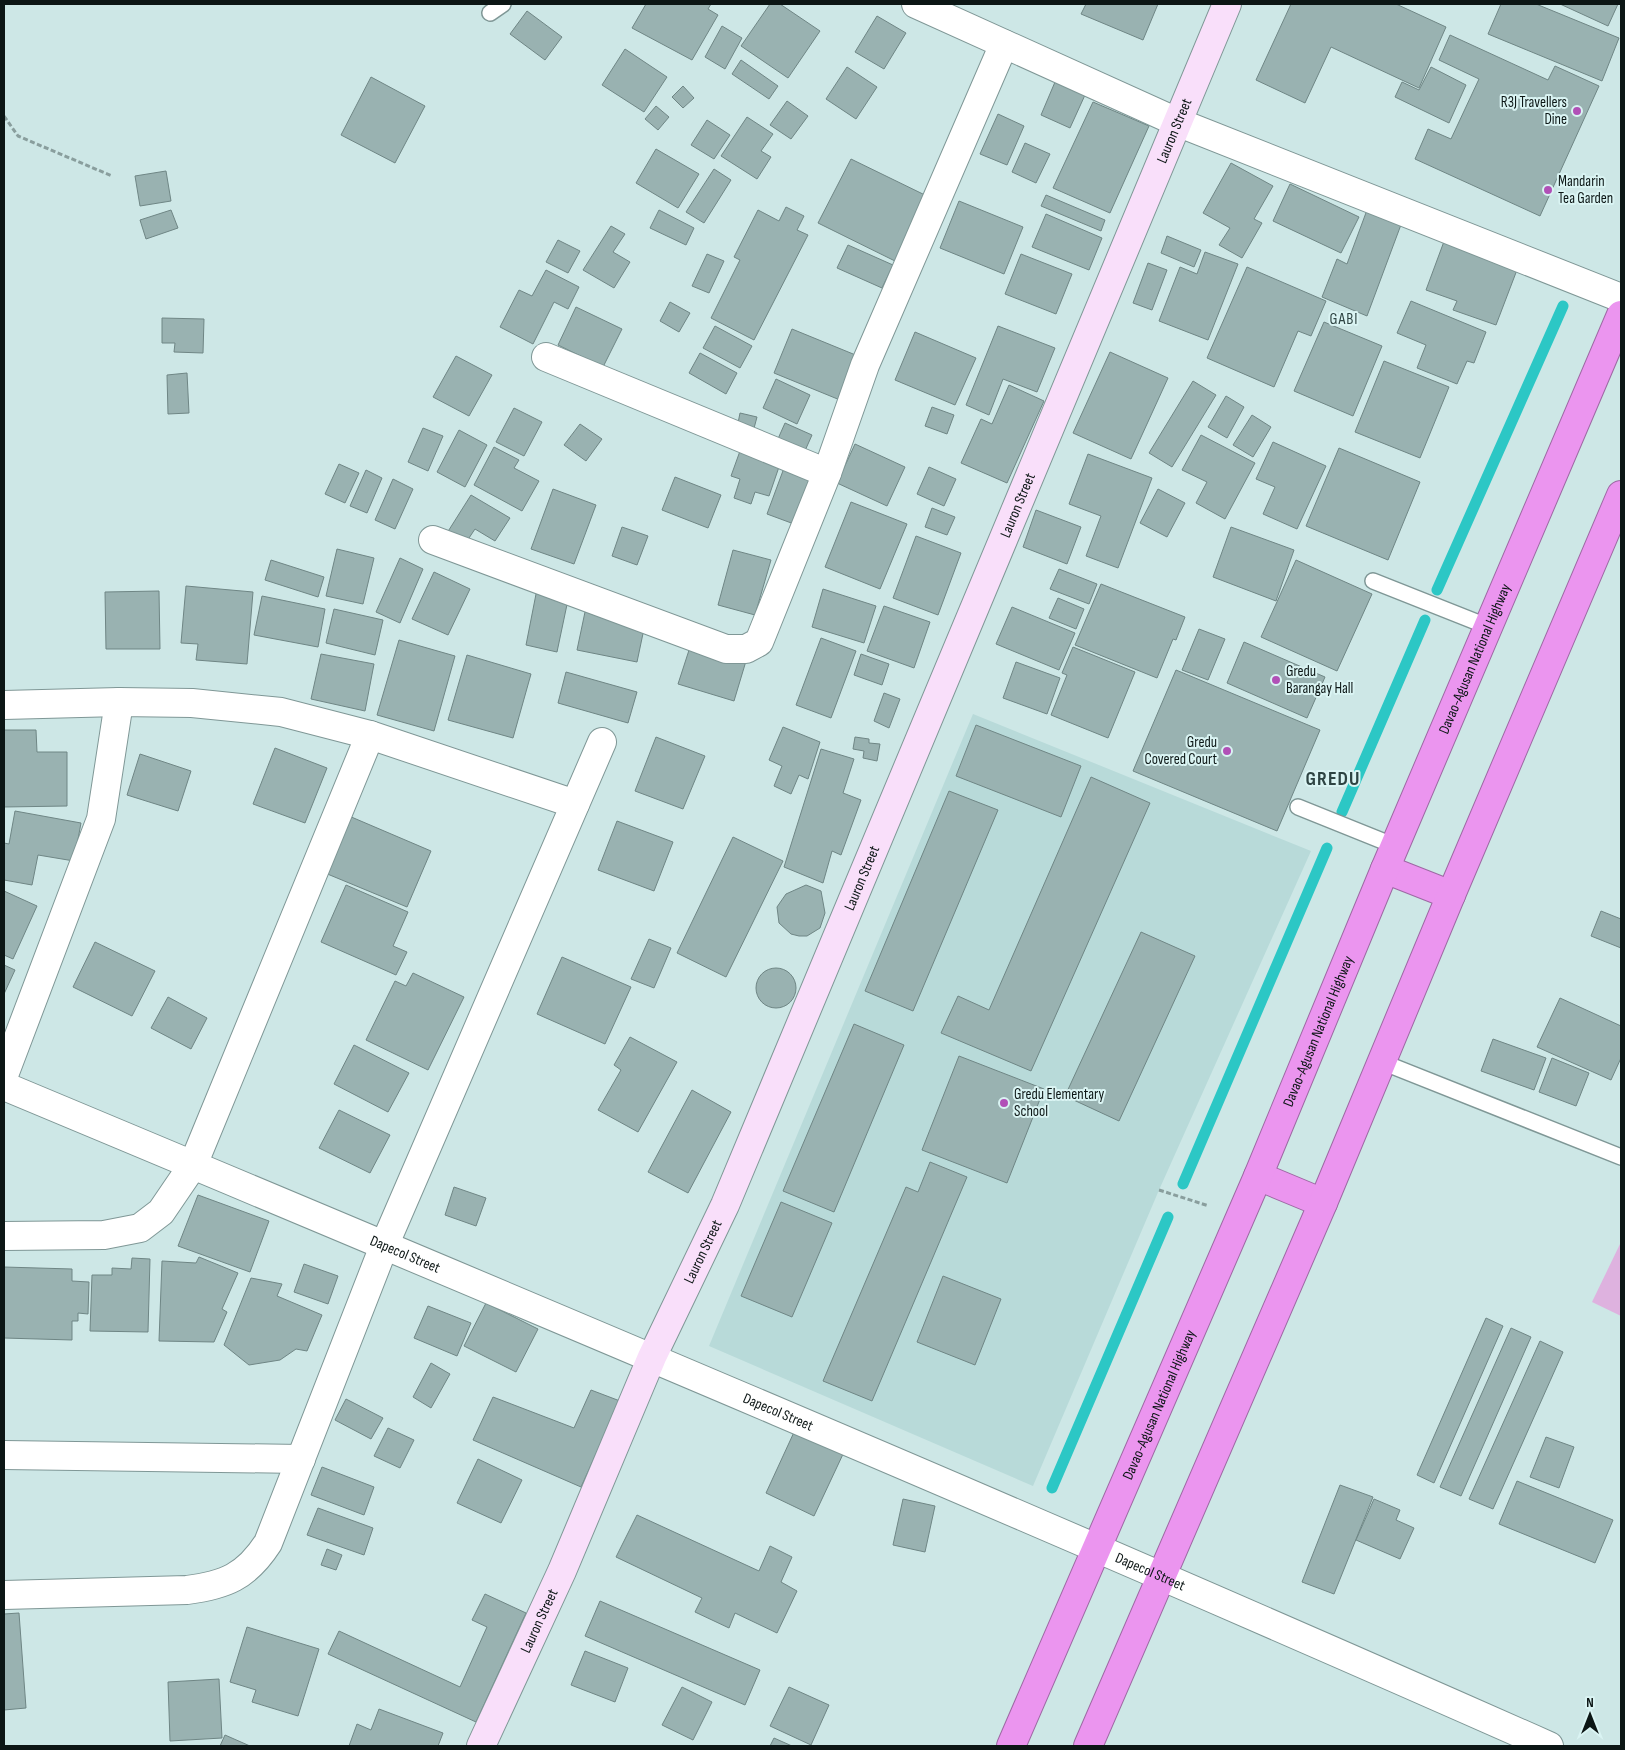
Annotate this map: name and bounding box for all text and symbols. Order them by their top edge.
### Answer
place label: R3J Travellers Dine [1501,93,1567,129]
street label: Lauron Street [1152,95,1196,166]
marker: R3J Travellers Dine [1571,105,1583,117]
place label: Mandarin Tea Garden [1558,172,1613,208]
marker: Mandarin Tea Garden [1542,184,1554,196]
district label: GABI [1329,310,1359,329]
street label: Lauron Street [996,470,1040,541]
street label: Davao-Agusan National Highway [1434,580,1515,737]
place label: Gredu Barangay Hall [1286,662,1353,698]
marker: Gredu Barangay Hall [1270,674,1282,686]
place label: Gredu Covered Court [1145,733,1217,769]
marker: Gredu Covered Court [1221,745,1233,757]
district label: GREDU [1306,767,1360,791]
street label: Lauron Street [840,842,884,913]
street label: Davao-Agusan National Highway [1278,953,1358,1109]
place label: Gredu Elementary School [1014,1085,1104,1121]
marker: Gredu Elementary School [998,1097,1010,1109]
street label: Lauron Street [679,1216,726,1286]
street label: Dapecol Street [367,1231,444,1277]
street label: Davao-Agusan National Highway [1118,1327,1200,1483]
street label: Dapecol Street [740,1389,817,1435]
street label: Dapecol Street [1113,1548,1189,1595]
street label: Lauron Street [516,1585,562,1656]
north arrow [1565,1690,1615,1740]
text: N [1586,1694,1594,1711]

